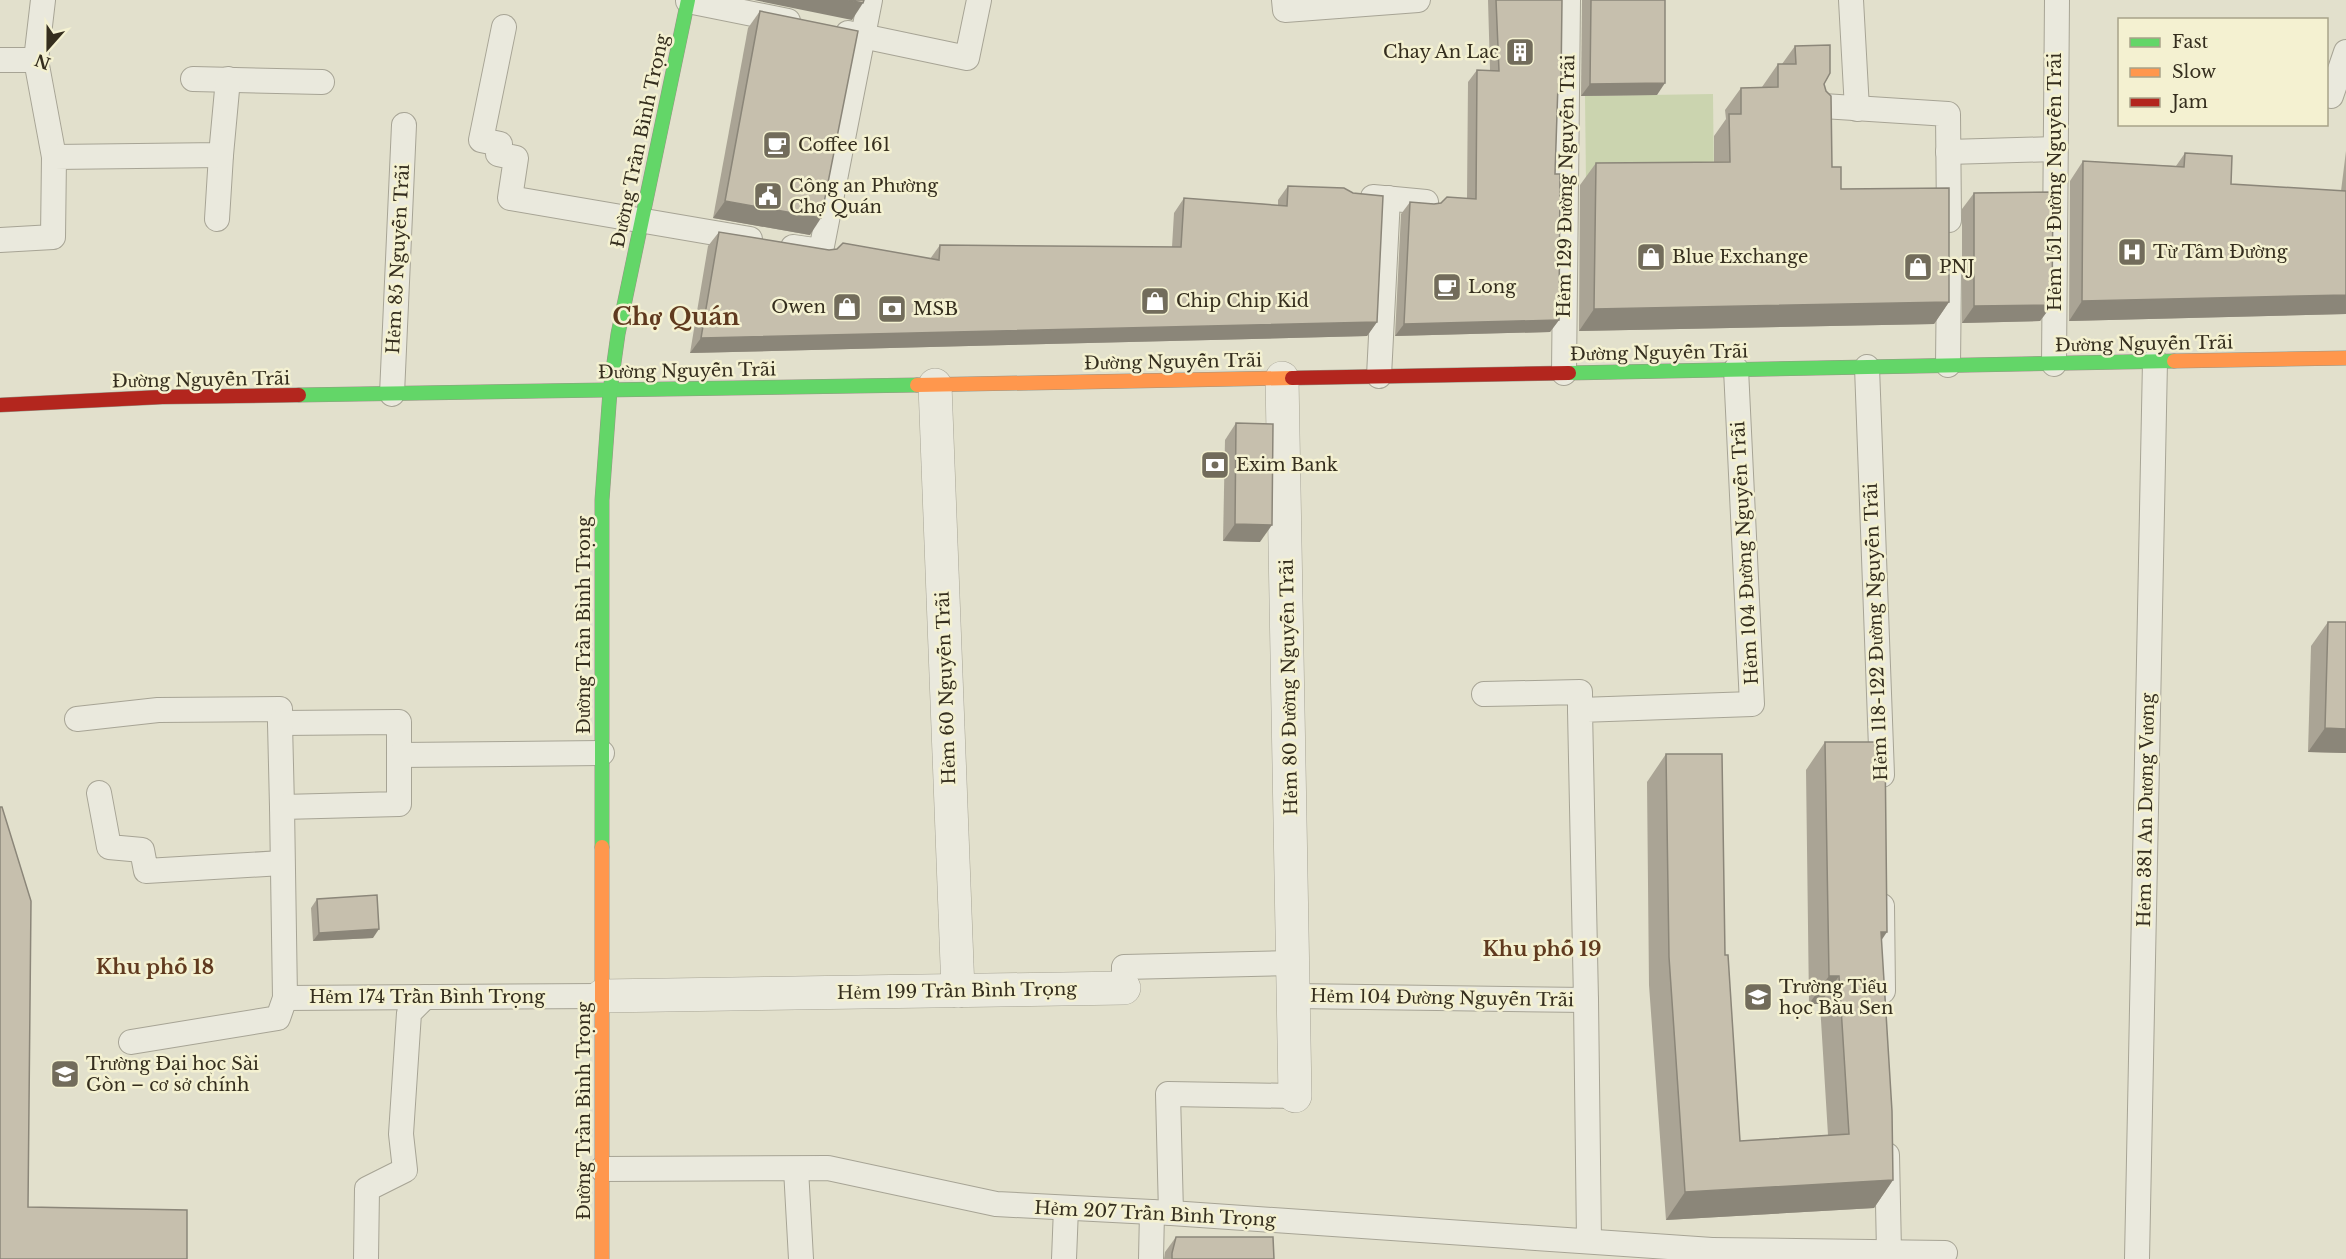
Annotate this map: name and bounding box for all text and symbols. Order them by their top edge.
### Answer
north arrow [18,18,78,78]
legend [2118,18,2328,126]
text: Fast [2172,31,2209,53]
street label: Đường Trần Bình Trọng [607,32,673,250]
building icon: Chay An Lạc [1504,36,1536,68]
place label: Chay An Lạc [1383,41,1499,63]
text: N [32,50,53,74]
street label: Hẻm 151 Đường Nguyễn Trãi [2044,53,2066,311]
street label: Hẻm 129 Đường Nguyễn Trãi [1553,54,1579,318]
text: Slow [2172,61,2217,83]
text: Jam [2170,91,2208,113]
cafe icon: Coffee 161 [761,129,793,161]
place label: Coffee 161 [798,134,891,156]
street label: Hẻm 85 Nguyễn Trãi [382,163,414,355]
place label: Công an Phường Chợ Quán [789,175,938,218]
public building icon: Công an Phường Chợ Quán [752,180,784,212]
hospital icon: Từ Tâm Đường [2116,236,2148,268]
shop icon: Blue Exchange [1635,241,1667,273]
place label: Từ Tâm Đường [2153,241,2288,263]
place label: Blue Exchange [1672,246,1808,268]
shop icon: PNJ [1902,251,1934,283]
place label: PNJ [1939,256,1975,278]
cafe icon: Long [1431,271,1463,303]
place label: Long [1468,276,1516,298]
shop icon: Chip Chip Kid [1139,285,1171,317]
place label: Chip Chip Kid [1176,290,1309,312]
shop icon: Owen [831,291,863,323]
bank icon: MSB [876,293,908,325]
place label: Owen [771,296,826,318]
place label: MSB [913,298,958,320]
district label: Chợ Quán [612,302,740,331]
street label: Đường Nguyễn Trãi [2055,331,2233,357]
street label: Đường Nguyễn Trãi [1570,340,1748,366]
street label: Đường Nguyễn Trãi [1084,349,1262,375]
street label: Đường Nguyễn Trãi [598,358,776,384]
street label: Đường Nguyễn Trãi [112,367,290,393]
street label: Hẻm 104 Đường Nguyễn Trãi [1727,421,1763,685]
bank icon: Exim Bank [1199,449,1231,481]
place label: Exim Bank [1236,454,1338,476]
street label: Hẻm 118-122 Đường Nguyễn Trãi [1860,483,1892,781]
street label: Đường Trần Bình Trọng [573,516,595,734]
street label: Hẻm 80 Đường Nguyễn Trãi [1276,559,1302,815]
street label: Hẻm 60 Nguyễn Trãi [932,591,960,785]
street label: Hẻm 381 An Dương Vương [2133,693,2159,927]
district label: Khu phố 19 [1482,937,1602,961]
district label: Khu phố 18 [96,955,214,979]
place label: Trường Tiểu học Bàu Sen [1779,976,1893,1019]
street label: Hẻm 199 Trần Bình Trọng [837,978,1077,1004]
school or university icon: Trường Tiểu học Bàu Sen [1742,981,1774,1013]
street label: Hẻm 104 Đường Nguyễn Trãi [1310,985,1574,1011]
street label: Hẻm 174 Trần Bình Trọng [309,986,545,1008]
street label: Đường Trần Bình Trọng [573,1002,595,1220]
place label: Trường Đại học Sài Gòn – cơ sở chính [86,1053,259,1096]
school or university icon: Trường Đại học Sài Gòn – cơ sở chính [49,1058,81,1090]
street label: Hẻm 207 Trần Bình Trọng [1034,1197,1277,1231]

